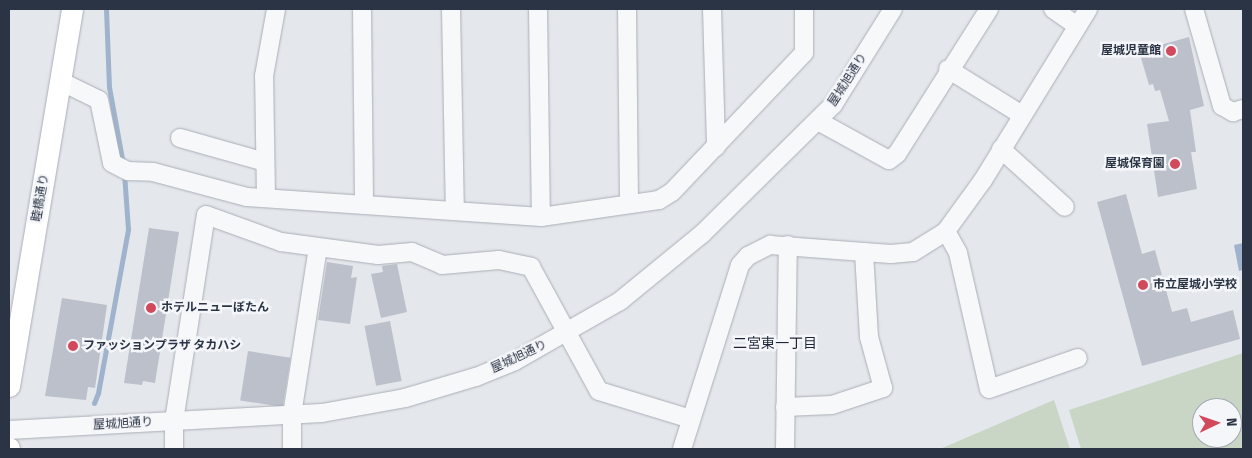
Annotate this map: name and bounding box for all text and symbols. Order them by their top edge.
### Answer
place label: 屋城児童館 [1101,44,1161,58]
marker: 屋城児童館 [1165,45,1177,57]
street label: 屋城旭通り [826,51,870,109]
place label: 屋城保育園 [1105,157,1165,171]
marker: 屋城保育園 [1169,158,1181,170]
street label: 睦橋通り [30,173,52,223]
place label: 市立屋城小学校 [1153,278,1237,292]
marker: 市立屋城小学校 [1137,279,1149,291]
place label: ホテルニューぼたん [161,301,269,315]
marker: ホテルニューぼたん [145,302,157,314]
district label: 二宮東一丁目 [733,336,817,352]
street label: 屋城旭通り [489,338,549,376]
place label: ファッションプラザ タカハシ [83,339,241,353]
marker: ファッションプラザ タカハシ [67,340,79,352]
north arrow [1192,398,1242,448]
street label: 屋城旭通り [93,415,153,433]
text: N [1223,418,1240,427]

